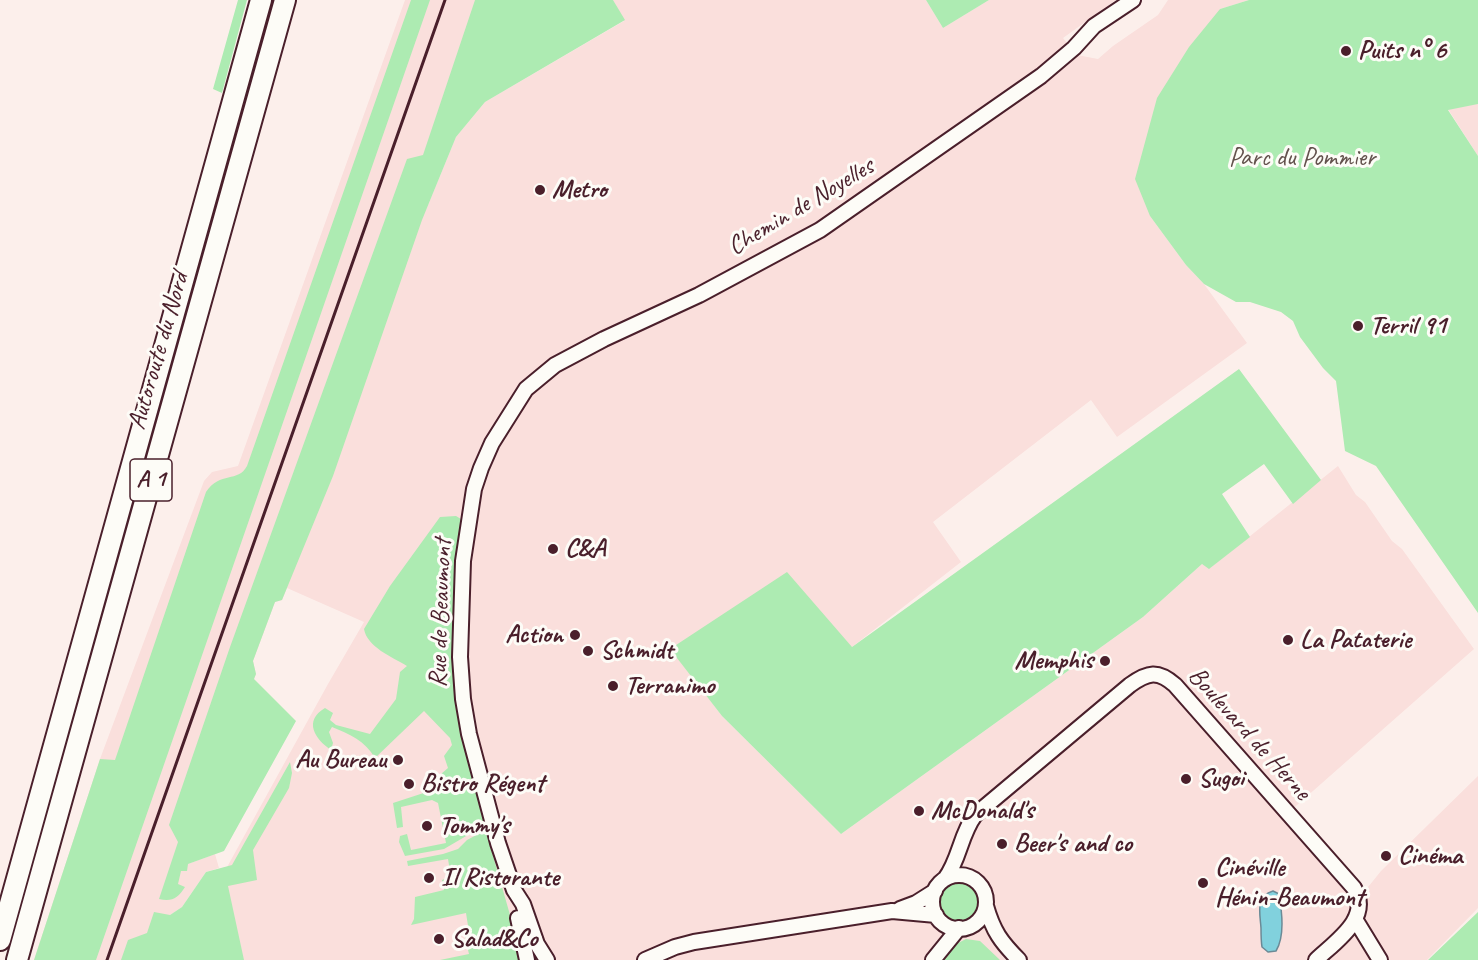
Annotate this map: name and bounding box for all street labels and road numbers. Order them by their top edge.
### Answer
street label: Chemin de Noyelles [722,151,880,263]
street label: Autoroute du Nord [122,269,196,433]
road number: A 1 [130,459,172,501]
street label: Rue de Beaumont [423,538,459,688]
street label: Boulevard de Herne [1181,661,1317,807]

